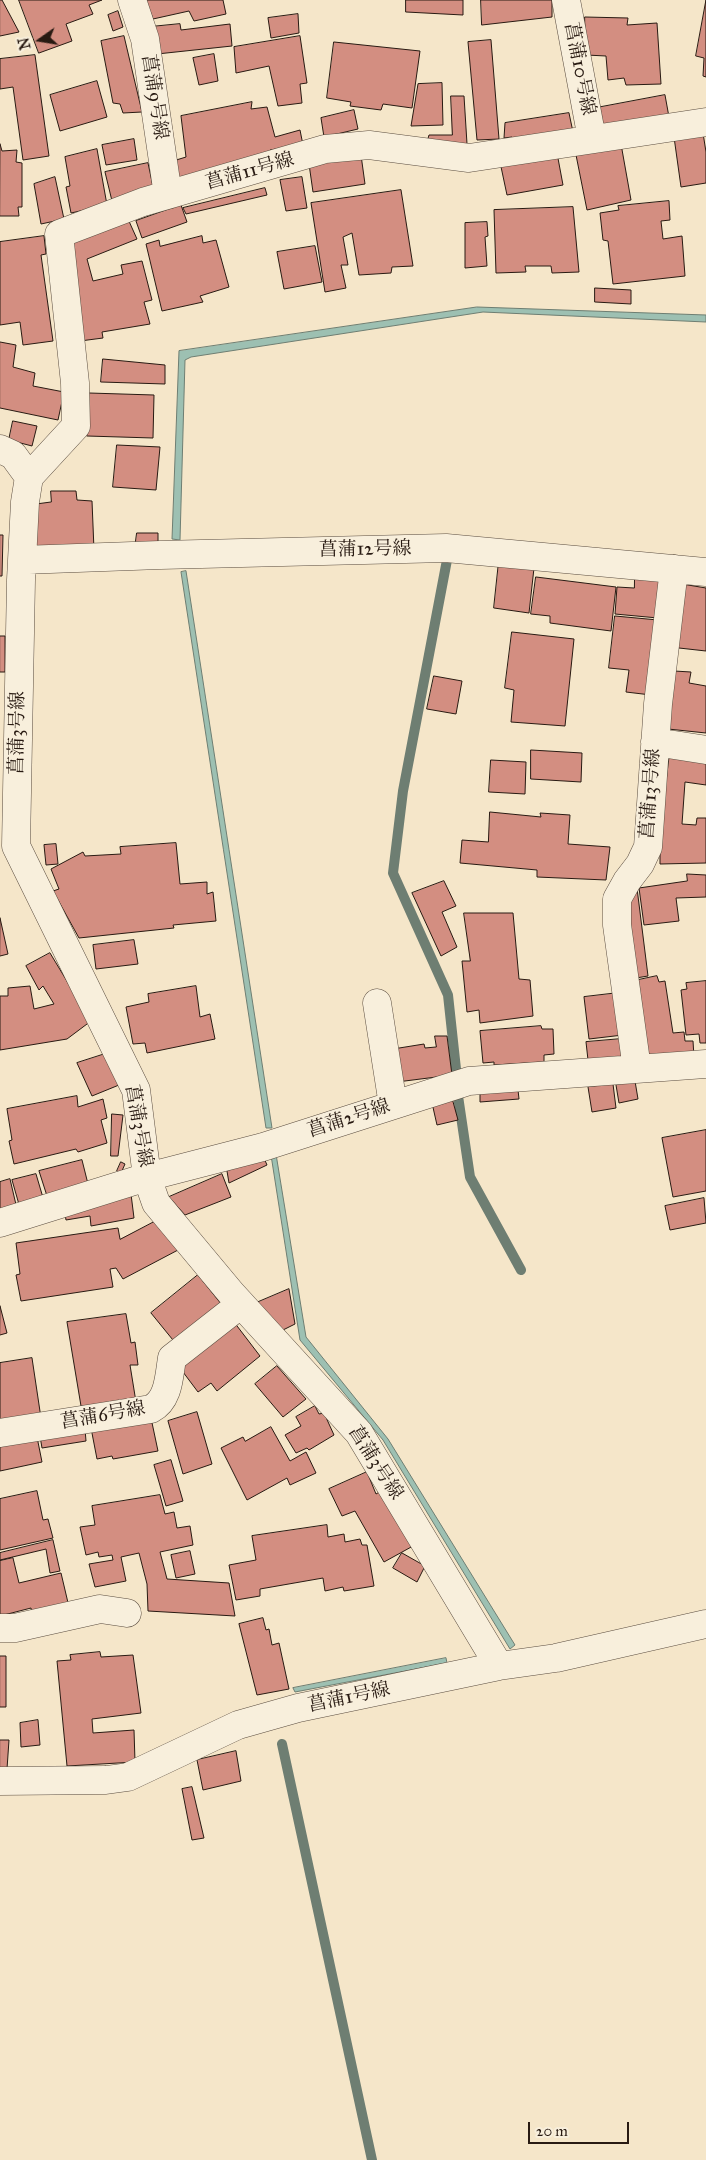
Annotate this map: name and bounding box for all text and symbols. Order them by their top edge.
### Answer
north arrow [15,15,65,65]
street label: 菖蒲10号線 [559,20,599,118]
text: N [15,36,35,51]
street label: 菖蒲9号線 [136,53,172,141]
street label: 菖蒲11号線 [203,148,297,196]
street label: 菖蒲12号線 [318,538,412,562]
street label: 菖蒲3号線 [6,691,30,775]
street label: 菖蒲13号線 [636,748,666,840]
street label: 菖蒲3号線 [120,1083,156,1169]
street label: 菖蒲2号線 [305,1095,393,1143]
street label: 菖蒲6号線 [59,1397,147,1435]
street label: 菖蒲3号線 [343,1422,407,1504]
street label: 菖蒲1号線 [306,1678,392,1718]
scale bar [531,2112,632,2144]
text: 20 m [536,2122,568,2140]

